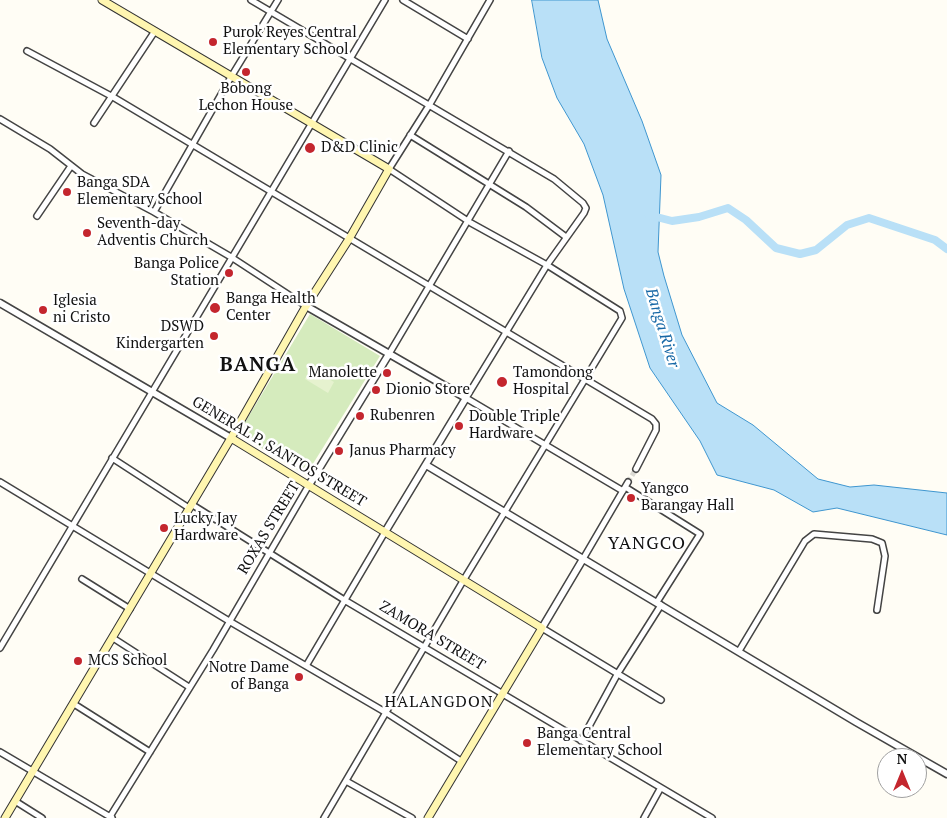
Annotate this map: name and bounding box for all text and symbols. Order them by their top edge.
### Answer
place label: Purok Reyes Central Elementary School [223,24,357,59]
marker: Purok Reyes Central Elementary School [207,36,219,48]
marker: Bobong Lechon House [240,66,252,78]
place label: Bobong Lechon House [199,80,293,115]
place label: D&D Clinic [321,139,398,157]
marker: D&D Clinic [303,141,317,155]
place label: Banga SDA Elementary School [77,174,203,209]
marker: Banga SDA Elementary School [61,186,73,198]
place label: Seventh-day Adventis Church [97,215,208,250]
marker: Seventh-day Adventis Church [81,227,93,239]
place label: Banga Police Station [134,255,219,290]
marker: Banga Police Station [223,267,235,279]
water label: Banga River [641,286,683,370]
place label: Banga Health Center [226,290,316,325]
place label: Iglesia ni Cristo [53,292,110,327]
marker: Banga Health Center [208,301,222,315]
marker: Iglesia ni Cristo [37,304,49,316]
place label: DSWD Kindergarten [116,318,204,353]
marker: DSWD Kindergarten [208,330,220,342]
district label: BANGA [219,353,297,377]
place label: Manolette [308,364,377,382]
place label: Tamondong Hospital [513,364,593,399]
marker: Manolette [381,367,393,379]
marker: Tamondong Hospital [495,375,509,389]
place label: Dionio Store [386,381,470,399]
marker: Dionio Store [370,384,382,396]
street label: GENERAL P. SANTOS STREET [189,393,369,511]
place label: Rubenren [370,407,435,425]
place label: Double Triple Hardware [469,408,560,443]
marker: Rubenren [354,410,366,422]
marker: Double Triple Hardware [453,420,465,432]
place label: Janus Pharmacy [349,442,456,460]
marker: Janus Pharmacy [333,445,345,457]
street label: ROXAS STREET [234,478,304,578]
place label: Yangco Barangay Hall [641,480,734,515]
marker: Yangco Barangay Hall [625,492,637,504]
place label: Lucky Jay Hardware [174,510,238,545]
marker: Lucky Jay Hardware [158,522,170,534]
district label: YANGCO [607,533,687,555]
street label: ZAMORA STREET [376,597,488,675]
place label: MCS School [88,652,167,670]
marker: MCS School [72,655,84,667]
place label: Notre Dame of Banga [209,659,289,694]
marker: Notre Dame of Banga [293,671,305,683]
district label: HALANGDON [383,692,495,712]
place label: Banga Central Elementary School [537,725,663,760]
marker: Banga Central Elementary School [521,737,533,749]
north arrow [877,748,927,798]
text: N [897,749,907,768]

